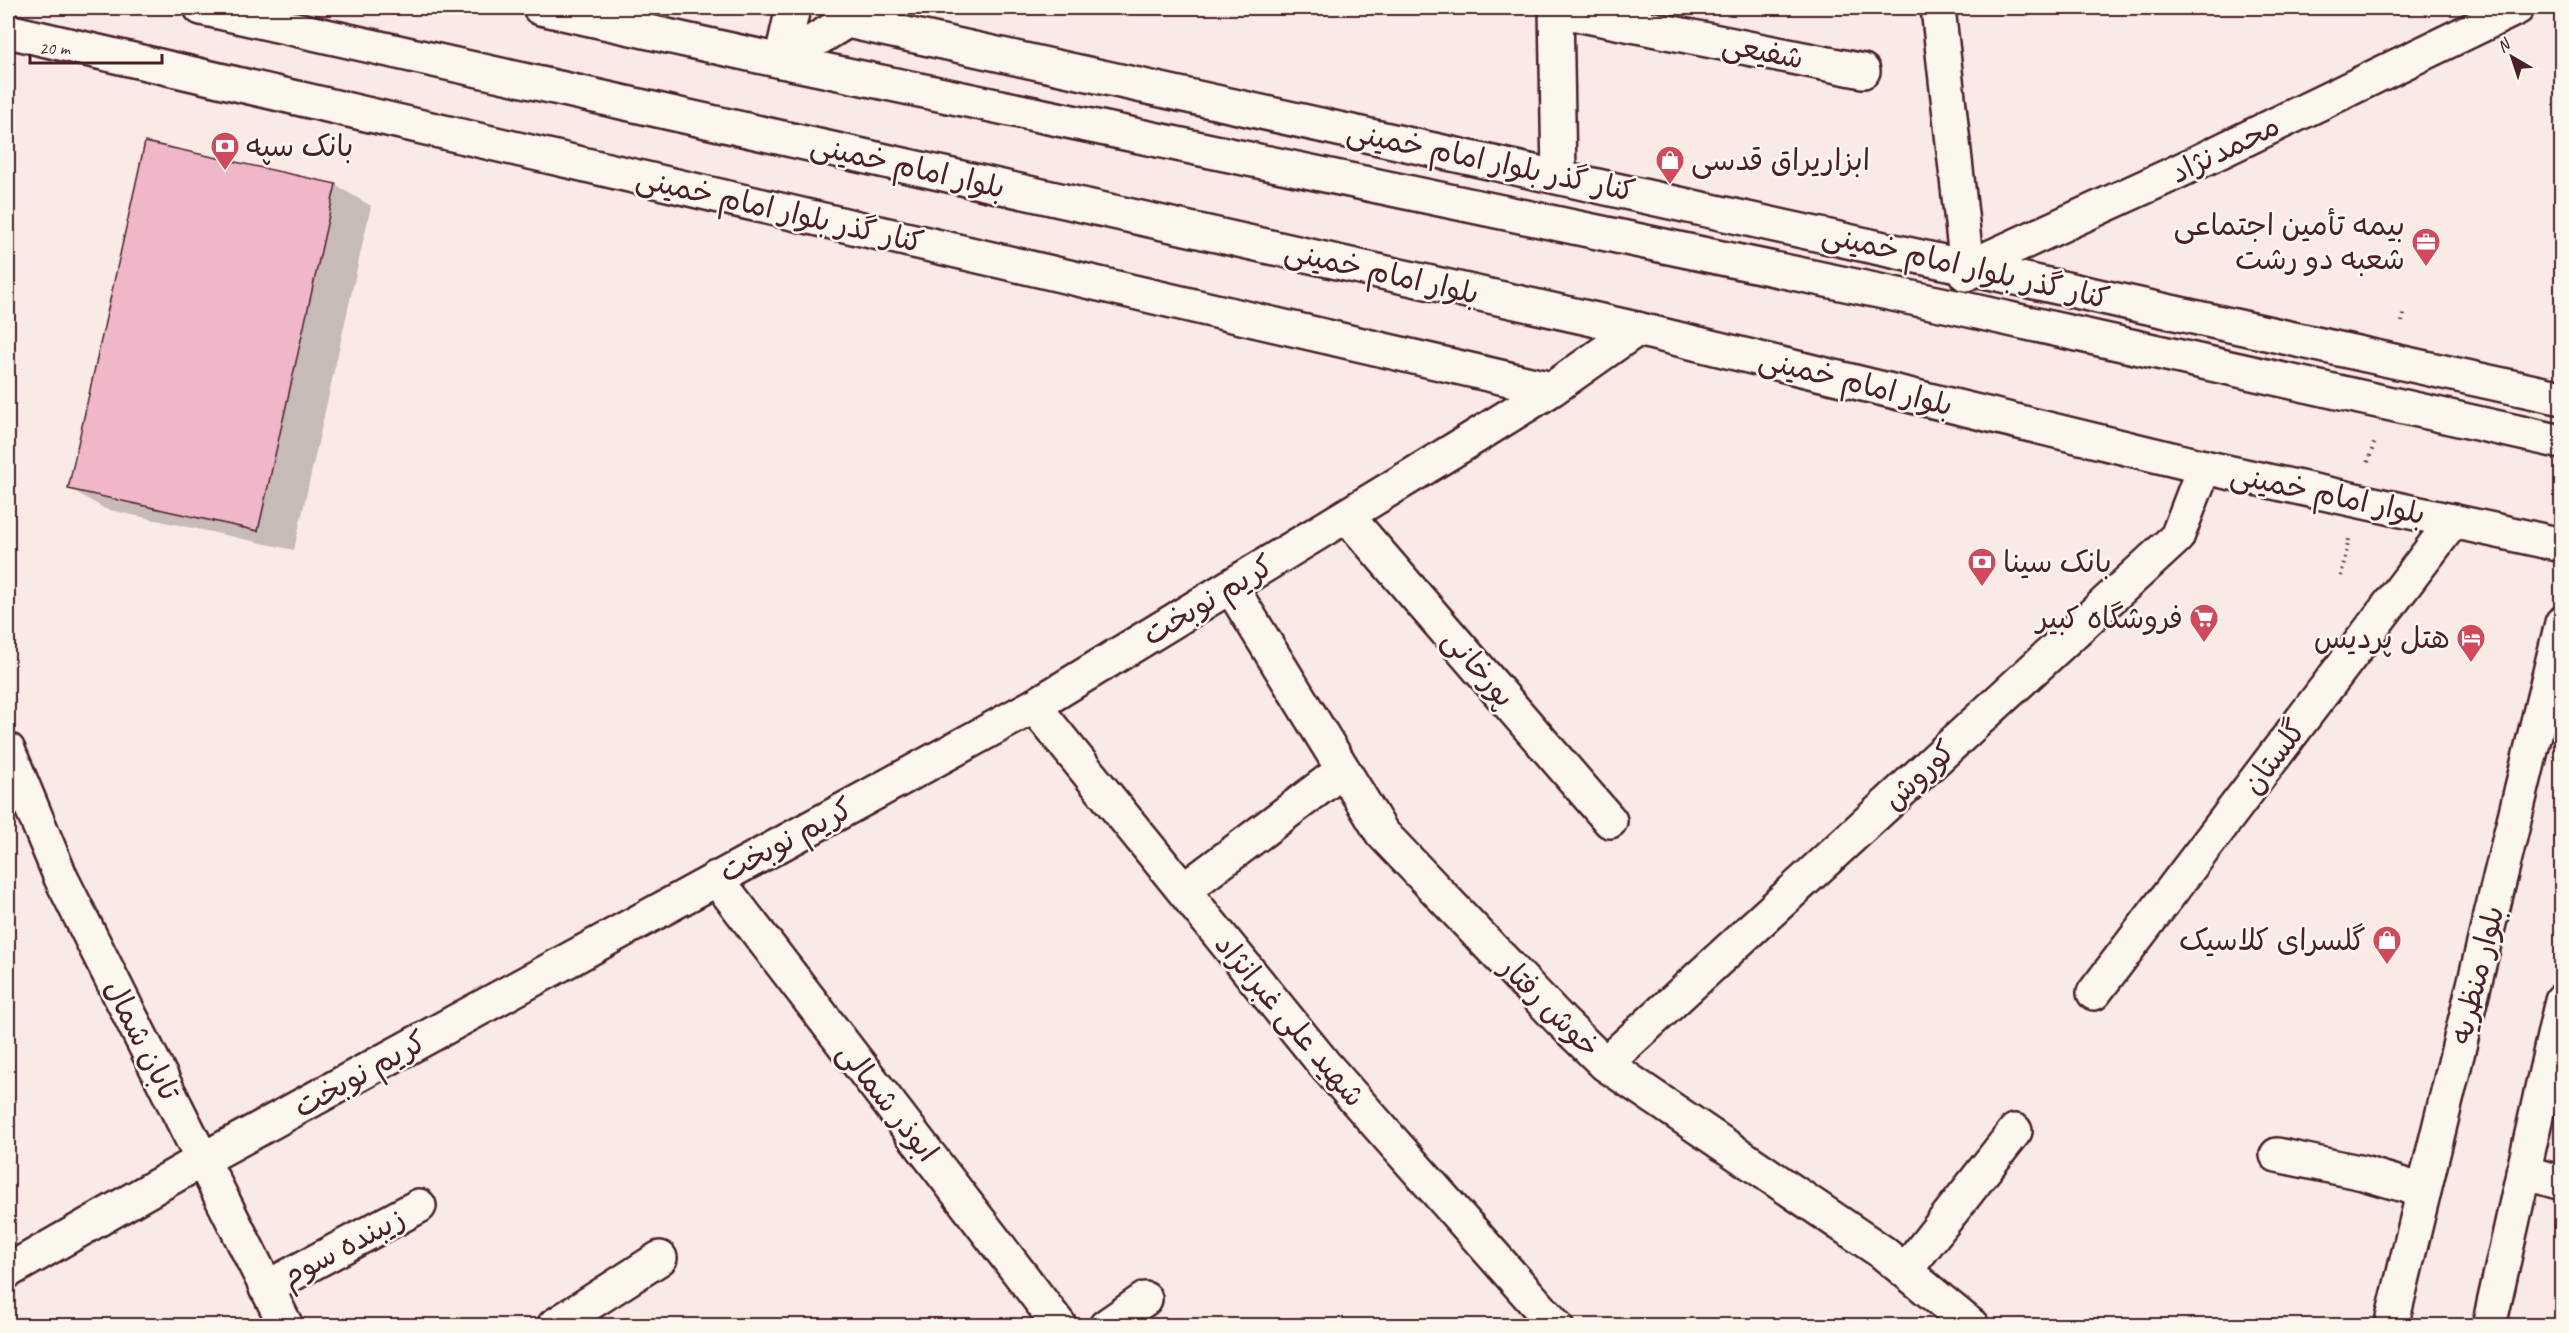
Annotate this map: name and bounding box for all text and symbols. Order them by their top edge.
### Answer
street label: شفیعی [1719,25,1807,77]
scale bar [30,27,162,65]
north arrow [2482,27,2542,87]
text: N [2493,33,2516,57]
text: 20 m [39,37,72,59]
street label: محمدنژاد [2164,106,2286,192]
street label: کنار گذر بلوار امام خمینی [1343,112,1639,213]
street label: بلوار امام خمینی [806,125,1009,210]
place label: بانک سپه [246,127,353,165]
bank icon: بانک سپه [209,130,241,172]
place label: ابزاریراق قدسی [1691,141,1870,179]
shop icon: ابزاریراق قدسی [1654,144,1686,186]
street label: کنار گذر بلوار امام خمینی [632,158,927,264]
place label: بیمه تأمین اجتماعی شعبه دو رشت [2173,206,2405,278]
street label: کنار گذر بلوار امام خمینی [1818,214,2113,320]
office icon: بیمه تأمین اجتماعی شعبه دو رشت [2410,226,2442,268]
street label: بلوار امام خمینی [1280,231,1483,316]
street label: بلوار امام خمینی [1754,340,1957,427]
street label: بلوار امام خمینی [2226,455,2429,536]
place label: بانک سینا [2003,543,2112,581]
street label: کریم نوبخت [1136,546,1282,656]
bank icon: بانک سینا [1966,546,1998,588]
place label: فروشگاه کبیر [2033,599,2183,637]
supermarket icon: فروشگاه کبیر [2188,602,2220,644]
place label: هتل پرديس [2314,619,2450,657]
street label: پورخانی [1435,621,1523,715]
hotel icon: هتل پرديس [2455,622,2487,664]
street label: گلستان [2234,712,2314,802]
street label: کوروش [1875,732,1963,818]
street label: کریم نوبخت [713,789,861,894]
street label: بلوار منظریه [2441,902,2513,1048]
place label: گلسرای کلاسیک [2179,921,2366,959]
shop icon: گلسرای کلاسیک [2371,924,2403,966]
street label: شهید علی غبرانژاد [1206,925,1374,1115]
street label: خوش رفتار [1491,948,1609,1066]
street label: تابان شمال [95,973,189,1107]
street label: کریم نوبخت [287,1022,435,1129]
street label: ابوذر شمالی [829,1034,947,1170]
street label: زیبنده سوم [275,1199,413,1299]

